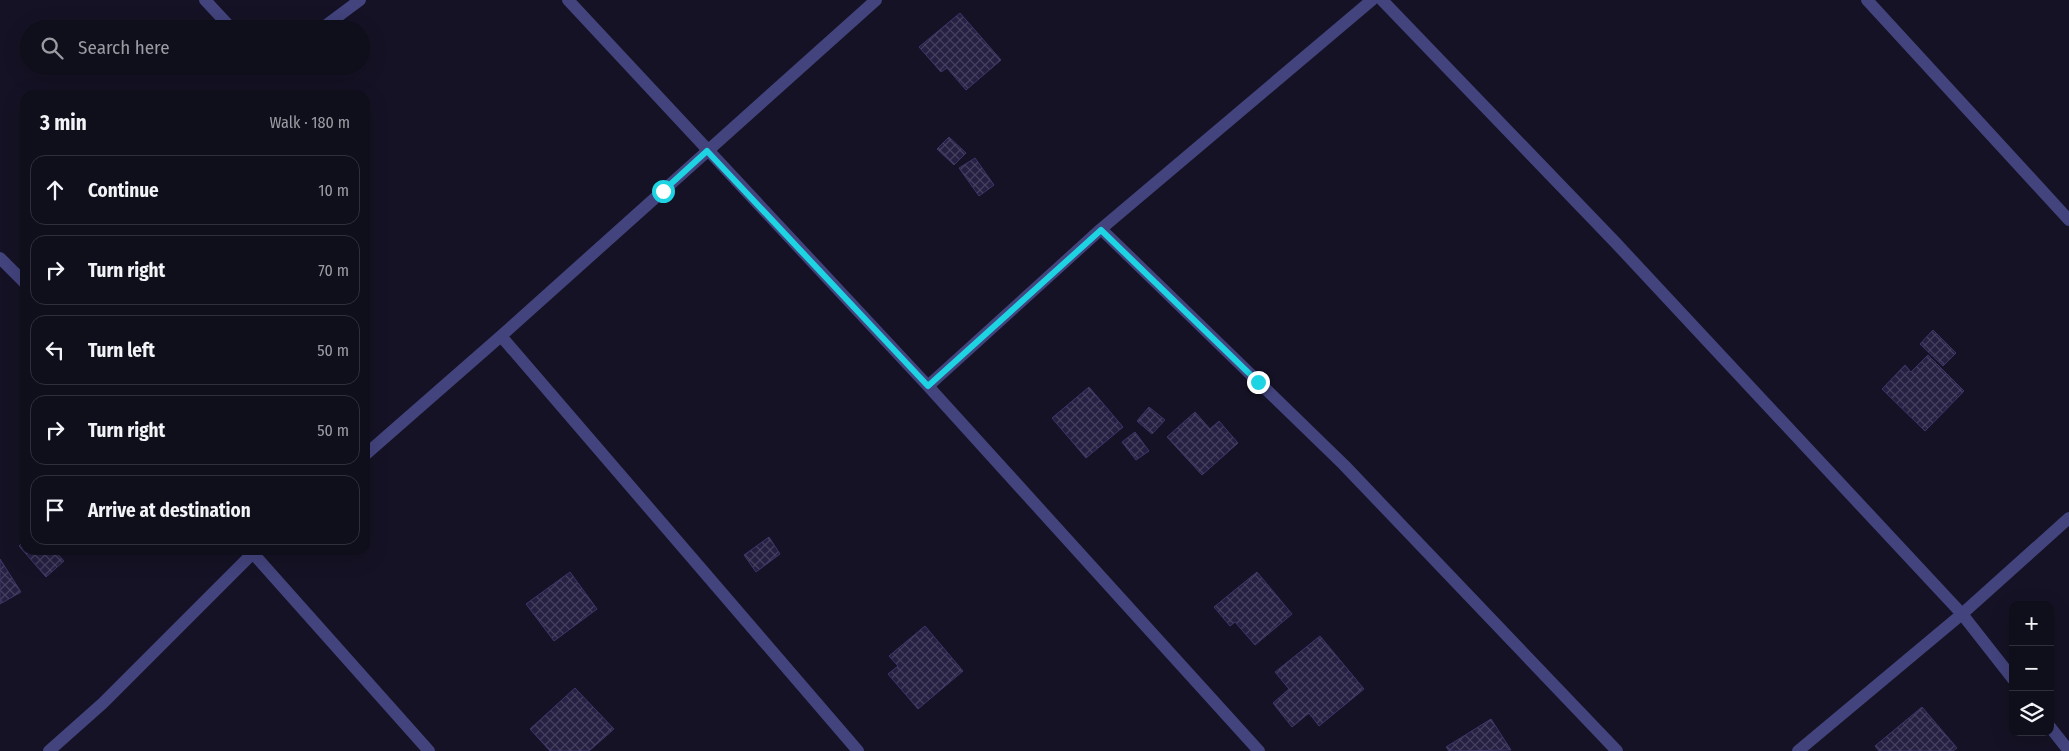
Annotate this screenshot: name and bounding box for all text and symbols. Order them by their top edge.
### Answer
search box [20,20,370,75]
icon: search [38,34,66,62]
text: Search here [78,36,170,59]
text: 3 min [40,110,87,136]
text: Walk · 180 m [270,113,350,132]
icon: ahead [41,176,69,204]
text: Continue [88,179,159,202]
route start [652,180,675,203]
text: 10 m [318,181,349,200]
icon: right [41,256,69,284]
text: Turn right [88,259,165,282]
text: 70 m [318,261,349,280]
icon: left [41,336,69,364]
text: Turn left [88,339,155,362]
text: 50 m [317,341,349,360]
route end [1247,371,1270,394]
icon: right [41,416,69,444]
text: Turn right [88,419,165,442]
text: 50 m [317,421,349,440]
icon: arrive [41,496,69,524]
text: Arrive at destination [88,499,251,522]
map controls [2009,601,2054,736]
button: + [2009,601,2054,646]
button: − [2009,646,2054,691]
button: layers [2009,691,2054,736]

